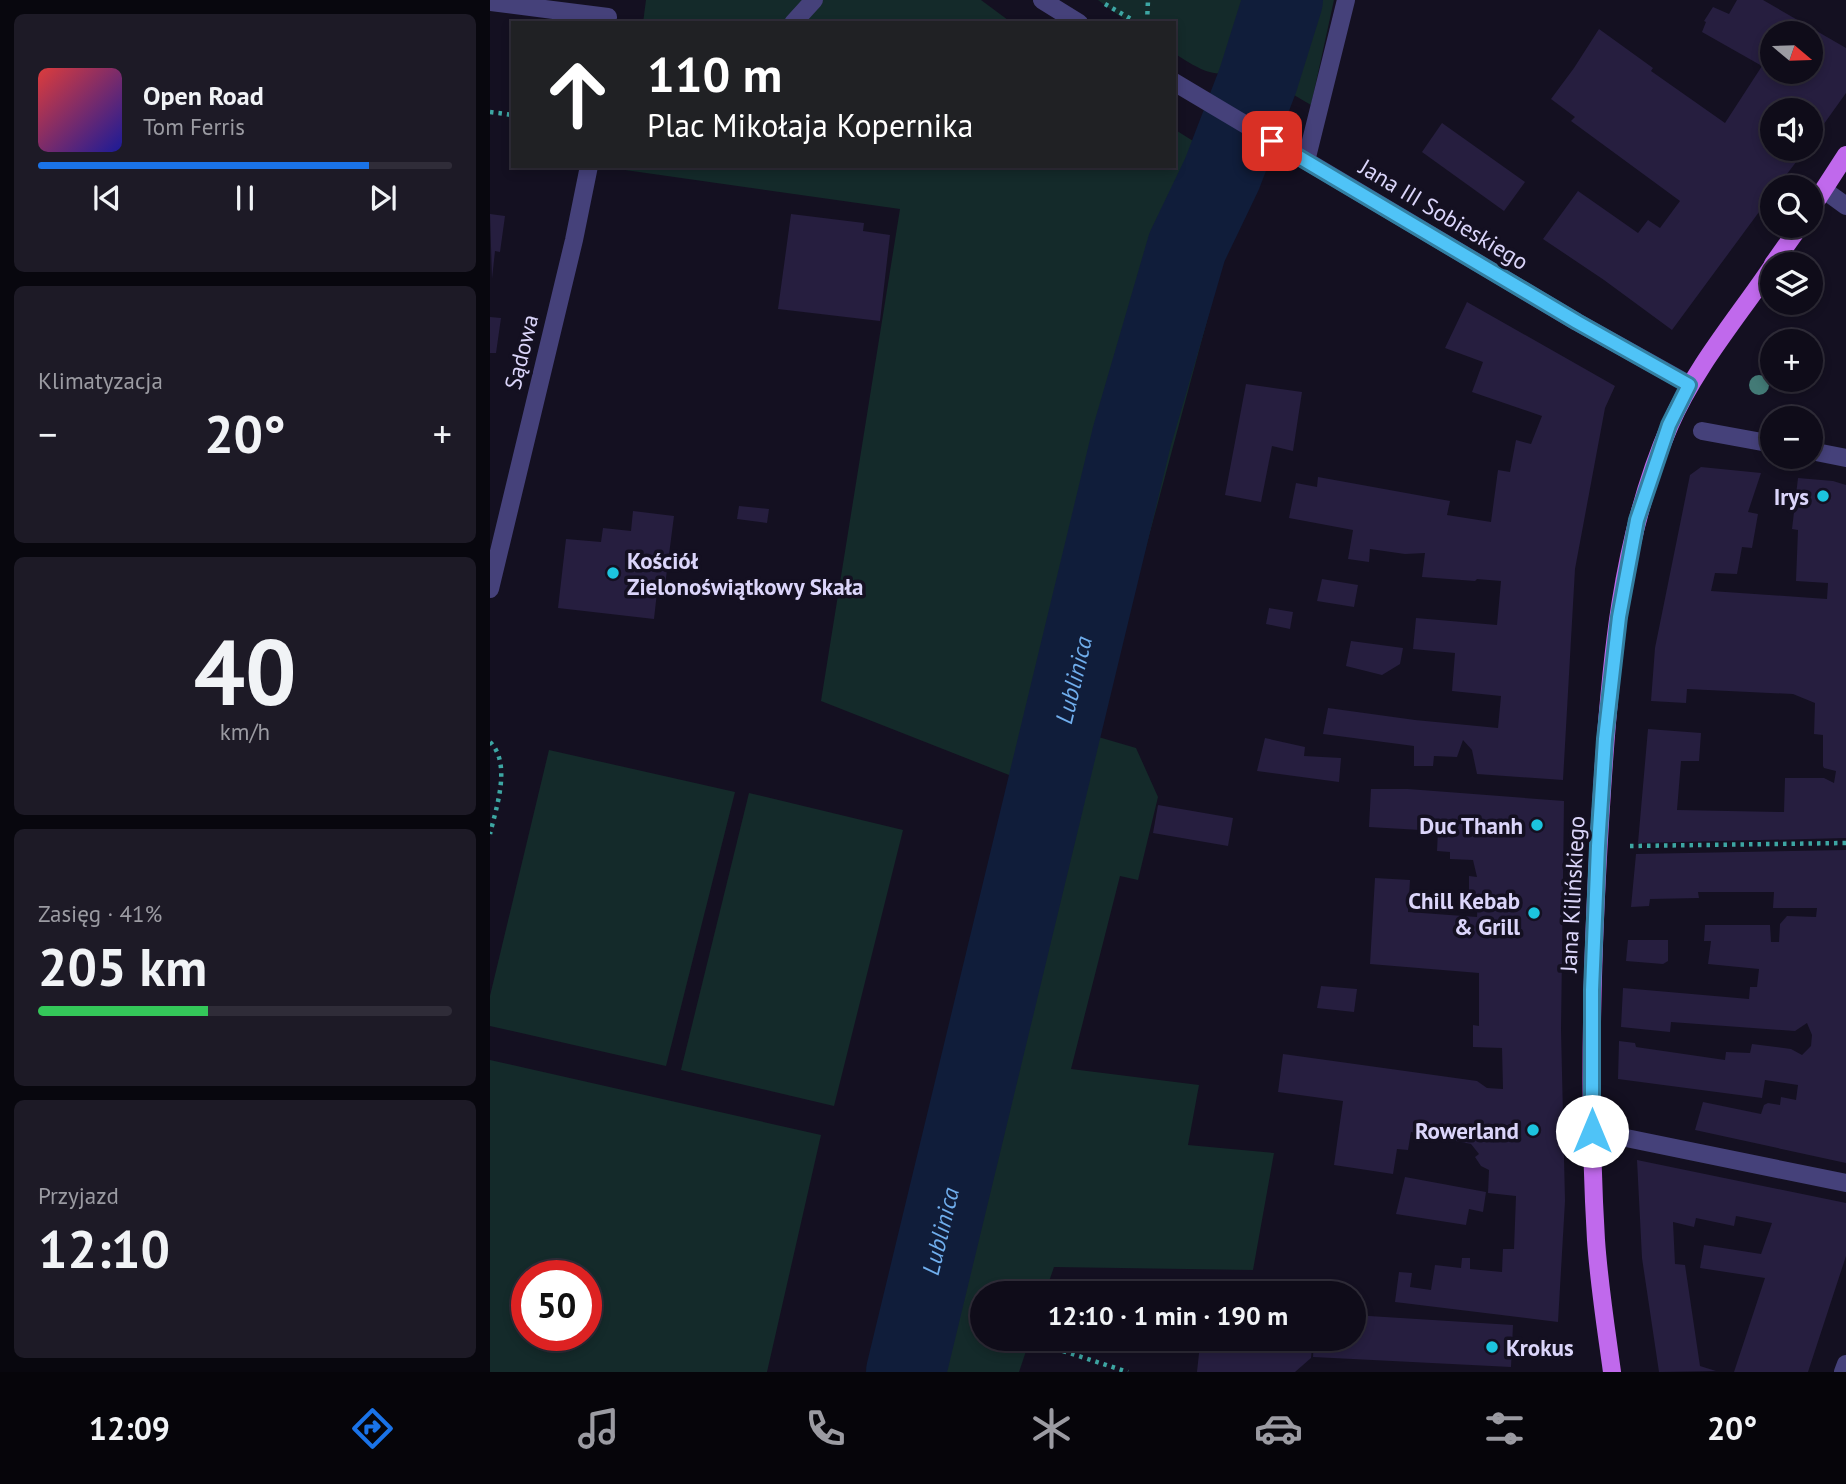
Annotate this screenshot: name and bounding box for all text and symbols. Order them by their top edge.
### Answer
north arrow [1760,21,1824,84]
map controls [1760,21,1823,469]
text: 110 m [647,42,782,106]
icon: ahead [532,49,623,140]
text: Open Road [143,79,264,112]
button: sound [1760,98,1823,161]
text: Plac Mikołaja Kopernika [647,104,973,146]
pin [1242,111,1302,171]
text: Tom Ferris [143,112,245,141]
icon: arrive [1253,122,1291,160]
street label: Jana III Sobieskiego [1353,152,1534,276]
button: search [1760,175,1823,238]
icon: previous [88,179,126,217]
icon: pause [226,179,264,217]
icon: next [364,179,402,217]
button: layers [1760,252,1823,315]
street label: Sądowa [498,311,544,393]
button: + [1760,329,1823,392]
text: Klimatyzacja [38,366,163,395]
text: 20° [204,400,286,467]
button: − [1760,406,1823,469]
text: − [38,409,57,458]
text: + [433,409,452,458]
place label: Irys [1774,482,1809,511]
marker: Irys [1815,488,1831,504]
place label: Kościół Zielonoświątkowy Skała [627,546,863,601]
marker: Kościół Zielonoświątkowy Skała [605,565,621,581]
text: 40 [193,612,297,730]
water label: Lublinica [1048,633,1099,727]
text: km/h [220,717,270,746]
place label: Duc Thanh [1419,811,1523,840]
street label: Jana Kilińskiego [1553,815,1591,974]
marker: Duc Thanh [1529,817,1545,833]
place label: Chill Kebab & Grill [1408,886,1520,941]
text: Zasięg · 41% [38,899,162,928]
marker: Chill Kebab & Grill [1526,905,1542,921]
text: 205 km [38,933,207,1000]
position arrow [1555,1094,1629,1168]
place label: Rowerland [1415,1116,1519,1145]
marker: Rowerland [1525,1122,1541,1138]
text: Przyjazd [38,1181,119,1210]
water label: Lublinica [915,1184,966,1278]
text: 12:10 [38,1215,170,1282]
speed limit sign: 50 [511,1260,602,1351]
text: 12:10 · 1 min · 190 m [1048,1299,1288,1332]
place label: Krokus [1506,1333,1574,1362]
marker: Krokus [1484,1339,1500,1355]
icon: directions [348,1404,397,1453]
icon: music [574,1404,623,1453]
icon: phone [801,1404,850,1453]
icon: climate [1027,1404,1076,1453]
icon: car [1254,1404,1303,1453]
icon: filters [1480,1404,1529,1453]
text: 12:09 [89,1407,170,1449]
text: 20° [1707,1407,1757,1449]

